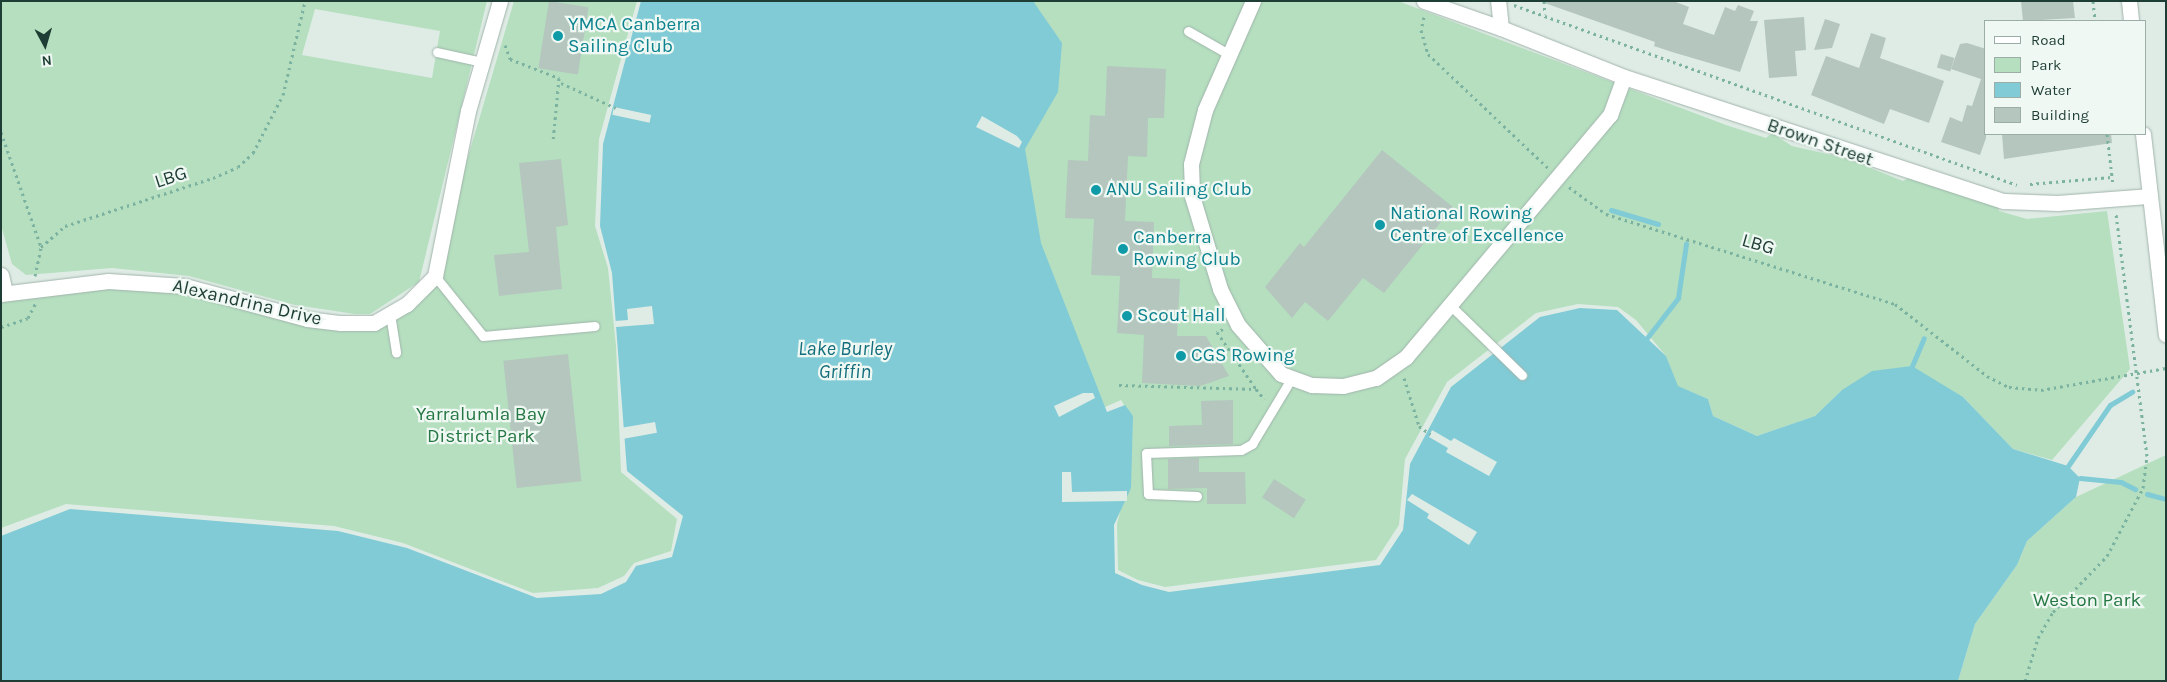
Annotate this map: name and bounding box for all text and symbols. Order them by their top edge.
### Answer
place label: YMCA Canberra Sailing Club [568,14,700,58]
north arrow [20,20,70,70]
legend [1984,20,2147,135]
marker: YMCA Canberra Sailing Club [552,30,564,42]
text: Road [2031,31,2066,49]
text: N [41,51,53,69]
text: Park [2031,56,2061,74]
text: Water [2031,81,2071,99]
text: Building [2031,106,2089,124]
street label: Brown Street [1764,114,1876,172]
street label: LBG [152,162,190,194]
place label: ANU Sailing Club [1106,179,1252,201]
marker: ANU Sailing Club [1090,184,1102,196]
place label: National Rowing Centre of Excellence [1390,203,1564,247]
marker: National Rowing Centre of Excellence [1374,219,1386,231]
place label: Canberra Rowing Club [1133,227,1241,271]
street label: LBG [1739,230,1777,260]
marker: Canberra Rowing Club [1117,243,1129,255]
street label: Alexandrina Drive [170,275,324,331]
place label: Scout Hall [1137,305,1226,327]
marker: Scout Hall [1121,310,1133,322]
water label: Lake Burley Griffin [798,337,892,384]
place label: CGS Rowing [1191,345,1295,367]
marker: CGS Rowing [1175,350,1187,362]
park label: Yarralumla Bay District Park [416,404,546,448]
park label: Weston Park [2033,590,2141,612]

